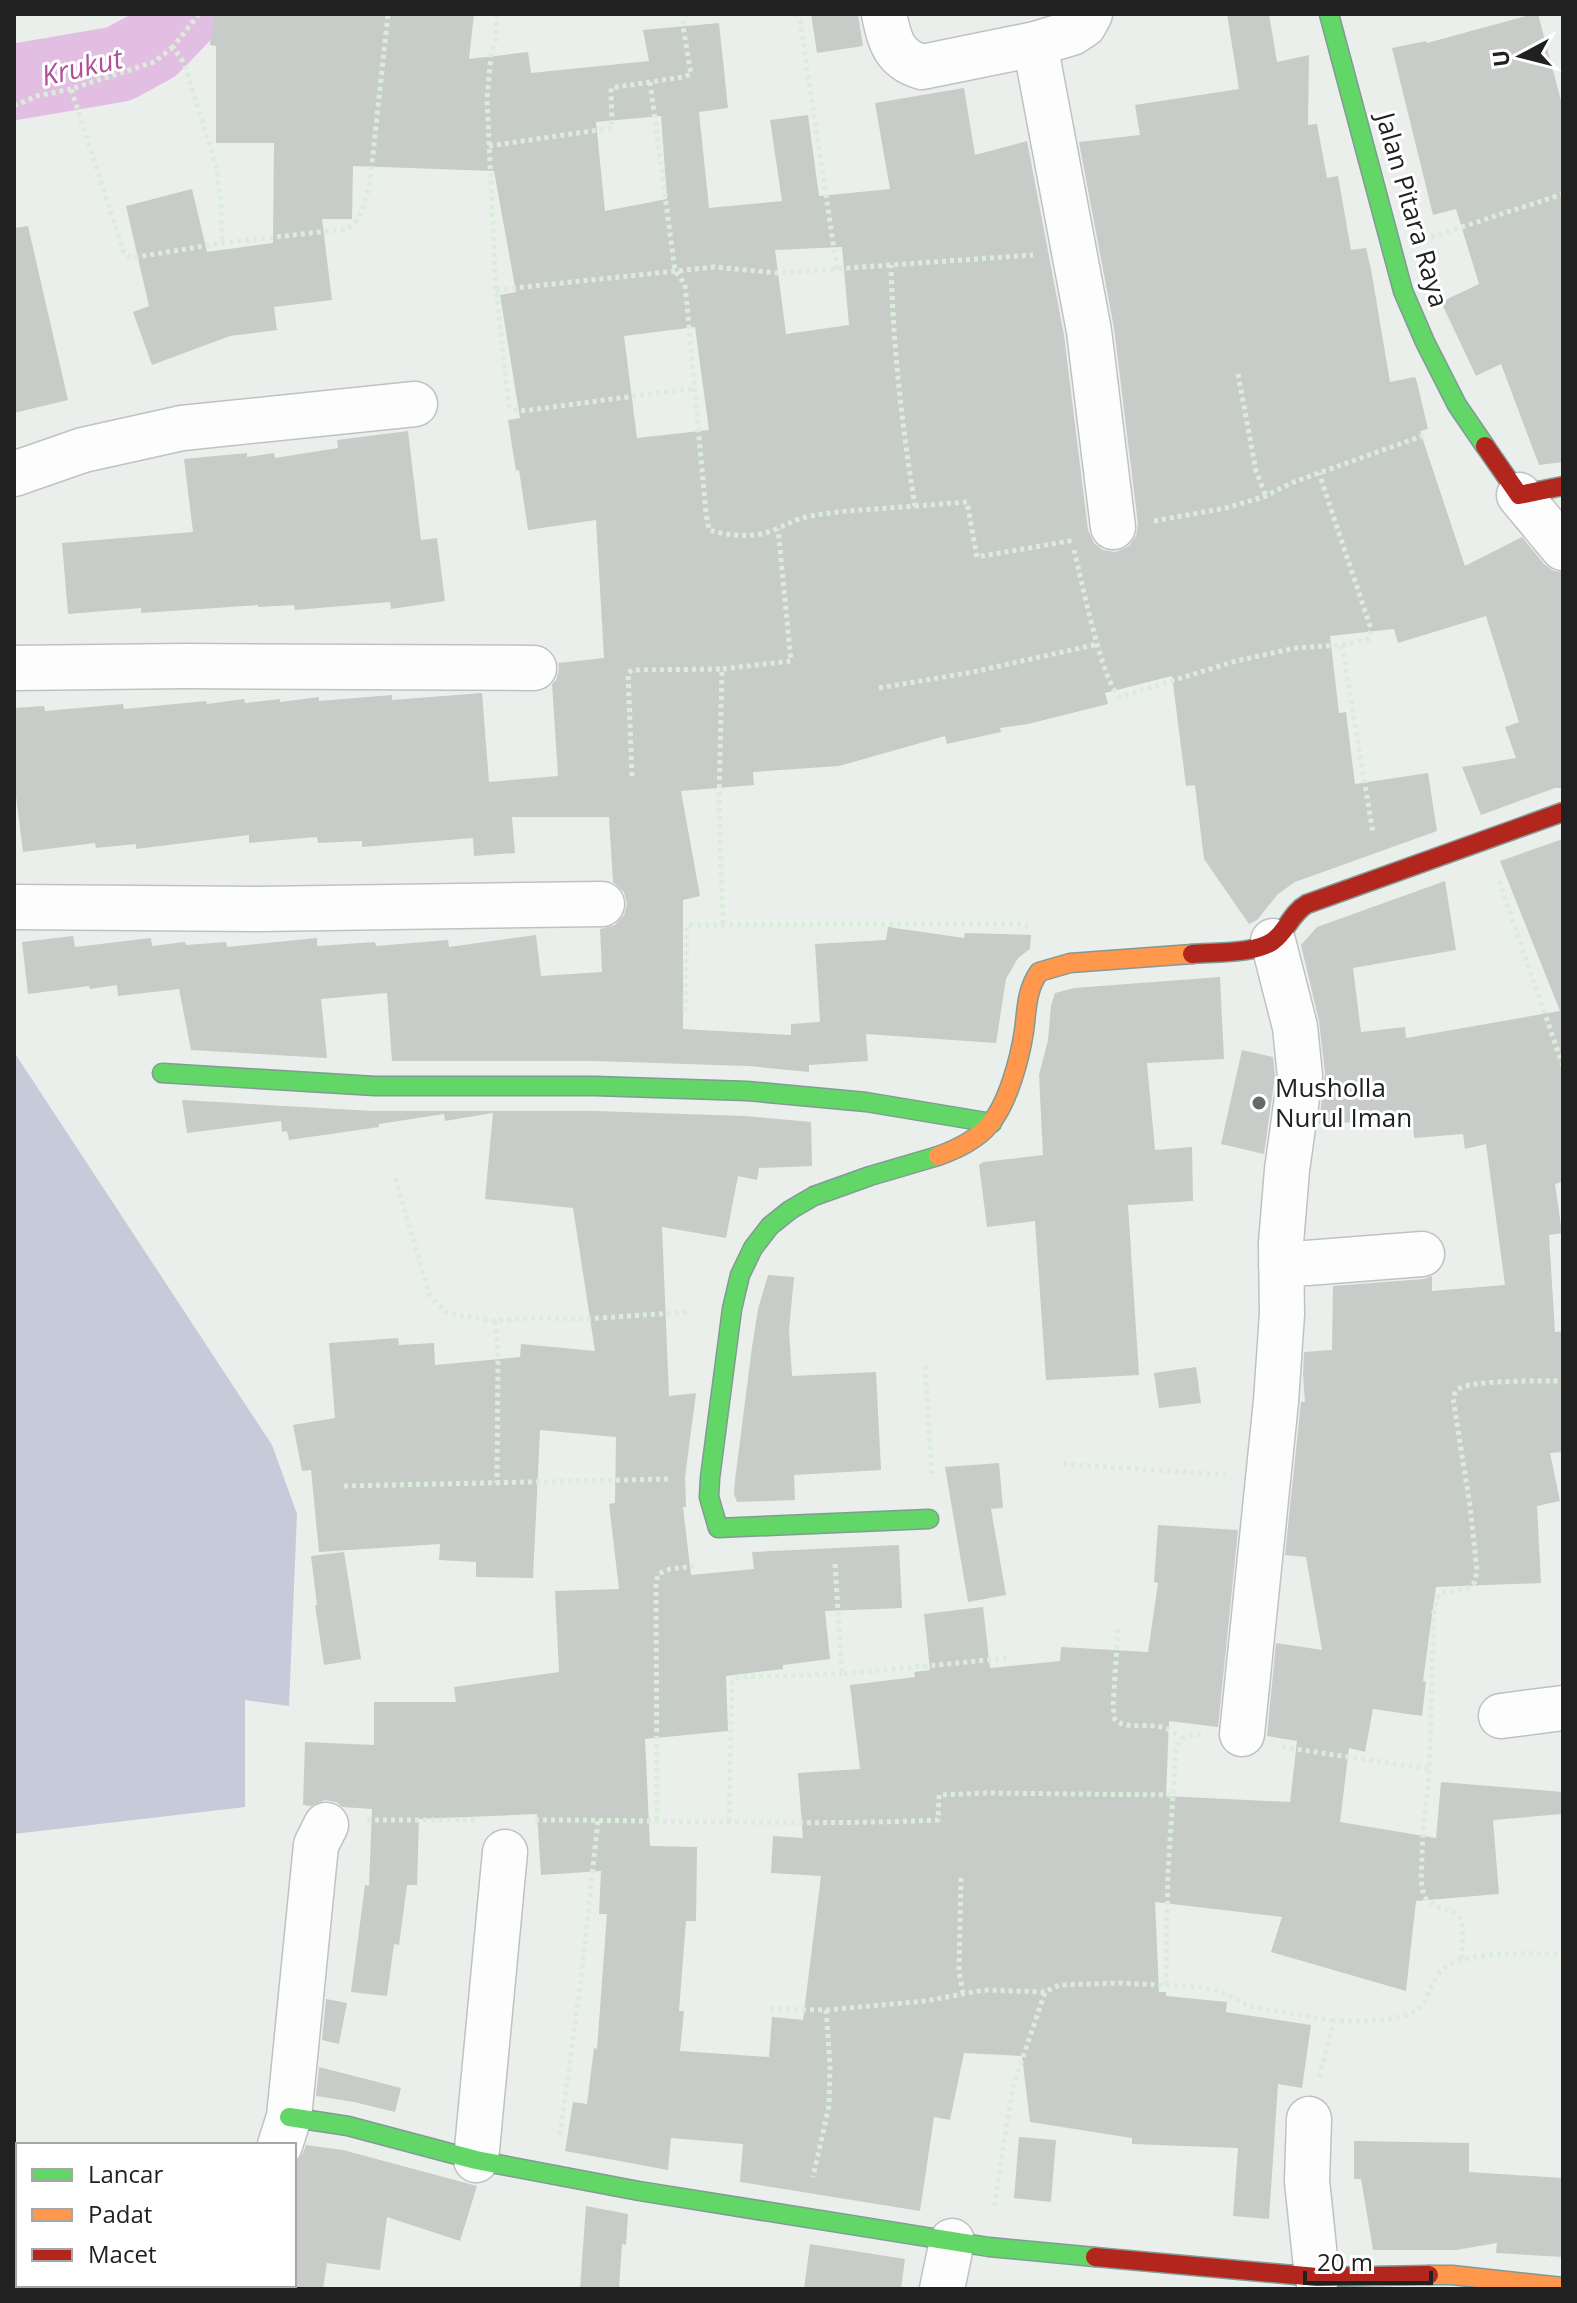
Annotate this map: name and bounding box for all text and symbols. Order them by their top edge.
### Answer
north arrow [1481,16,1561,96]
water label: Krukut [38,38,128,94]
text: U [1484,48,1516,69]
street label: Jalan Pitara Raya [1367,105,1458,311]
place label: Musholla Nurul Iman [1275,1069,1412,1135]
marker: Musholla Nurul Iman [1250,1094,1268,1112]
legend [16,2143,296,2287]
text: Lancar [88,2157,163,2190]
text: Padat [88,2197,152,2230]
scale bar [1305,2235,1431,2285]
text: Macet [88,2237,156,2270]
text: 20 m [1317,2245,1373,2278]

